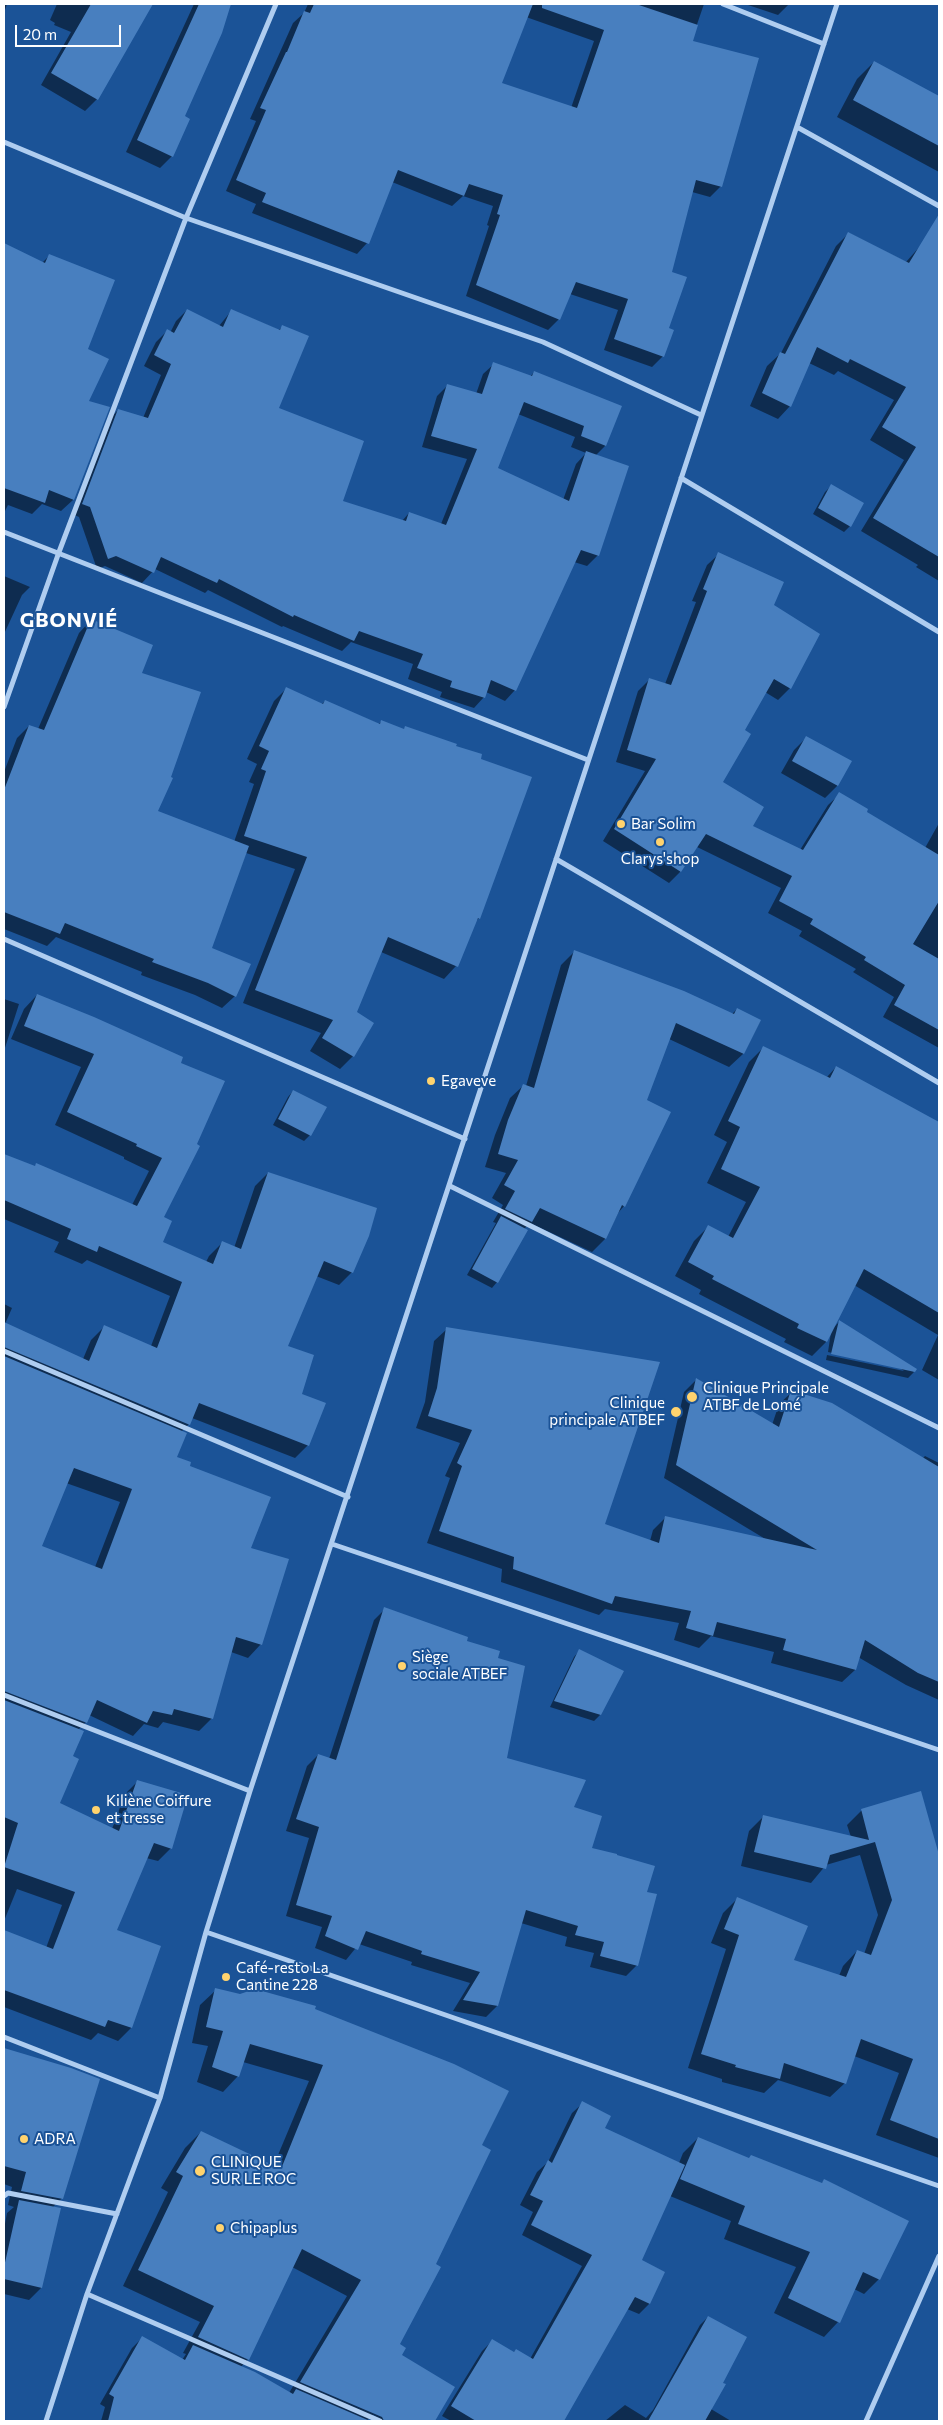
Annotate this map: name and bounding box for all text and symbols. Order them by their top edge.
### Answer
scale bar [18,15,124,47]
text: 20 m [23,25,57,43]
district label: GBONVIÉ [19,608,119,632]
place label: Bar Solim [631,815,696,833]
marker: Bar Solim [615,818,627,830]
marker: Clarys'shop [654,836,666,848]
place label: Clarys'shop [621,850,699,868]
place label: Egaveve [441,1072,496,1090]
marker: Egaveve [425,1075,437,1087]
place label: Clinique Principale ATBF de Lomé [703,1379,829,1414]
marker: Clinique Principale ATBF de Lomé [685,1390,699,1404]
place label: Clinique principale ATBEF [549,1394,665,1429]
marker: Clinique principale ATBEF [669,1405,683,1419]
place label: Siège sociale ATBEF [412,1648,507,1683]
marker: Siège sociale ATBEF [396,1660,408,1672]
place label: Kiliène Coiffure et tresse [106,1792,212,1827]
marker: Kiliène Coiffure et tresse [90,1804,102,1816]
place label: Café-resto La Cantine 228 [236,1959,329,1994]
marker: Café-resto La Cantine 228 [220,1971,232,1983]
place label: ADRA [34,2130,76,2148]
marker: ADRA [18,2133,30,2145]
place label: CLINIQUE SUR LE ROC [211,2153,296,2188]
marker: CLINIQUE SUR LE ROC [193,2164,207,2178]
place label: Chipaplus [230,2219,297,2237]
marker: Chipaplus [214,2222,226,2234]

